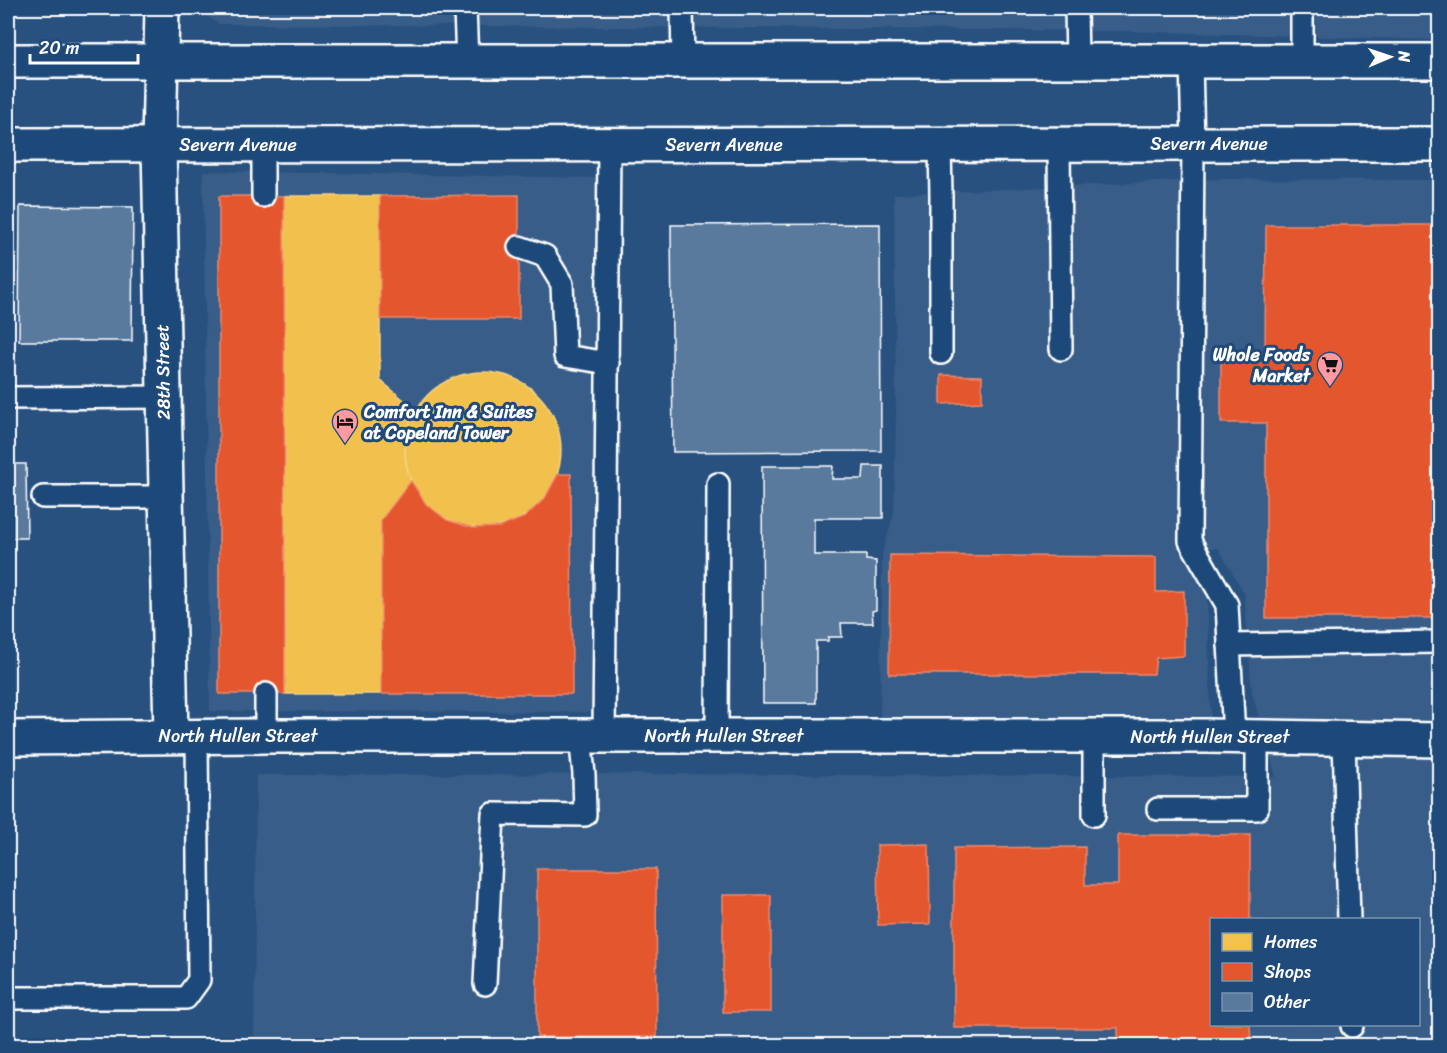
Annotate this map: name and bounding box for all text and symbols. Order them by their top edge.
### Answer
scale bar [30,27,138,65]
north arrow [1360,27,1420,87]
text: 20 m [39,32,79,64]
text: N [1390,49,1419,63]
street label: Severn Avenue [1150,128,1268,160]
street label: Severn Avenue [179,129,297,161]
street label: Severn Avenue [665,129,783,161]
street label: 28th Street [146,324,180,420]
place label: Whole Foods Market [1213,339,1312,392]
supermarket icon: Whole Foods Market [1315,350,1345,388]
place label: Comfort Inn & Suites at Copeland Tower [363,396,534,449]
hotel icon: Comfort Inn & Suites at Copeland Tower [330,407,360,445]
street label: North Hullen Street [158,720,318,752]
street label: North Hullen Street [644,720,804,752]
street label: North Hullen Street [1130,721,1290,753]
legend [1210,918,1420,1026]
text: Homes [1264,926,1318,958]
text: Shops [1264,956,1311,988]
text: Other [1264,986,1311,1018]

